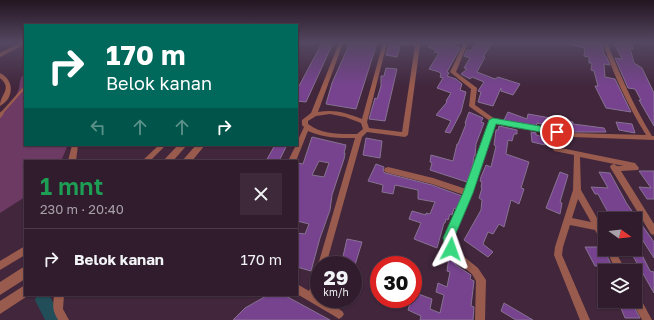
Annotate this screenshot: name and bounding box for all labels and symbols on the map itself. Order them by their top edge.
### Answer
pin [540,115,574,149]
north arrow [598,212,642,256]
position arrow [430,228,472,270]
speed limit sign: 30 [370,256,422,308]

